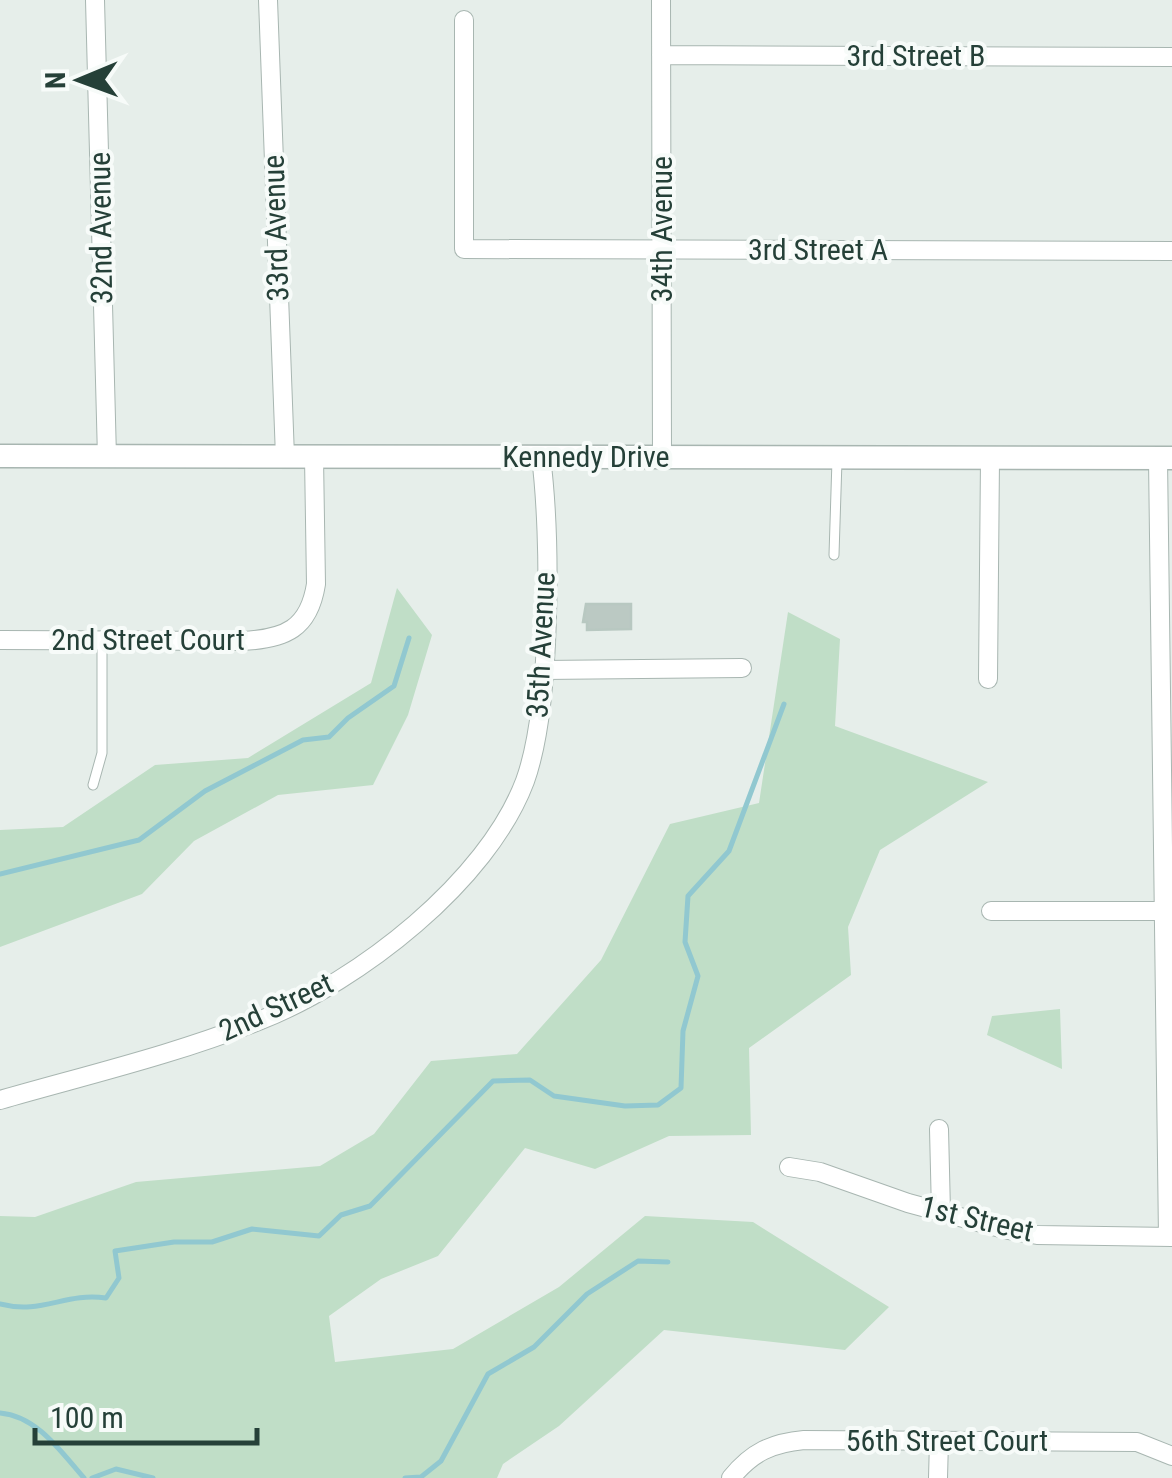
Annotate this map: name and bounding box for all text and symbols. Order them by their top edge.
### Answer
north arrow [30,30,130,130]
street label: 3rd Street B [847,38,986,73]
text: N [39,72,72,89]
street label: 32nd Avenue [82,152,119,304]
street label: 33rd Avenue [255,154,296,302]
street label: 34th Avenue [644,156,679,302]
street label: 3rd Street A [748,232,888,267]
street label: Kennedy Drive [502,439,670,474]
street label: 35th Avenue [519,571,562,719]
street label: 2nd Street Court [51,622,245,657]
street label: 2nd Street [213,965,338,1048]
street label: 1st Street [917,1189,1037,1248]
scale bar [35,1383,258,1445]
text: 100 m [50,1400,124,1435]
street label: 56th Street Court [846,1423,1048,1458]

